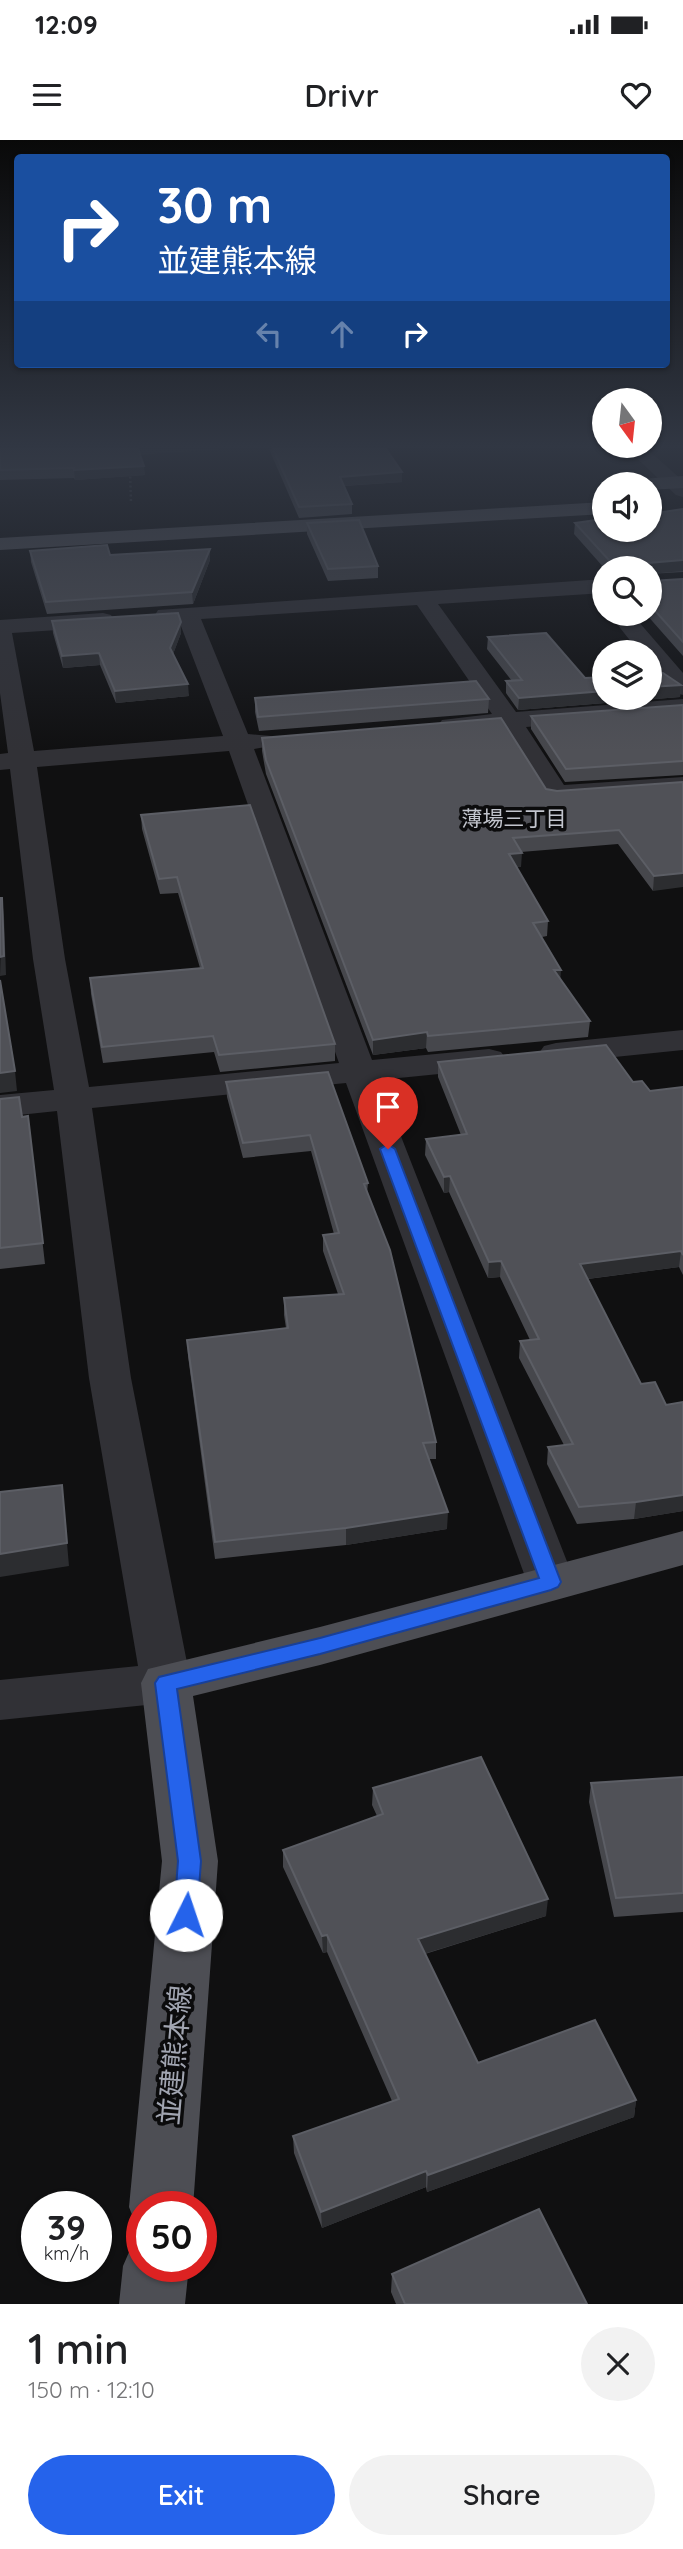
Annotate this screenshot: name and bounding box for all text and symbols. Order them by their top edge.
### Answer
text: 12:09 [35,8,98,41]
text: Drivr [304,75,379,115]
icon: menu [28,76,66,114]
icon: heart [617,76,655,114]
text: 30 m [157,174,272,235]
icon: right [42,182,133,273]
text: 並建熊本線 [157,240,317,280]
icon: left [250,315,288,353]
icon: ahead [323,315,361,353]
icon: right [396,315,434,353]
north arrow [592,388,662,458]
map controls [592,388,662,710]
button: sound [592,472,662,542]
button: search [592,556,662,626]
button: layers [592,640,662,710]
district label: 薄場三丁目 [462,805,567,831]
pin [358,1077,418,1149]
icon: arrive [369,1088,407,1126]
position arrow [149,1878,223,1952]
street label: 並建熊本線 [150,1984,198,2126]
speed limit sign: 50 [126,2191,217,2282]
text: 39 [47,2205,86,2249]
text: km/h [44,2242,89,2265]
text: 1 min [28,2322,129,2375]
button: close [581,2327,655,2401]
text: 150 m · 12:10 [28,2375,155,2404]
button: Exit [28,2455,335,2535]
button: Share [349,2455,655,2535]

